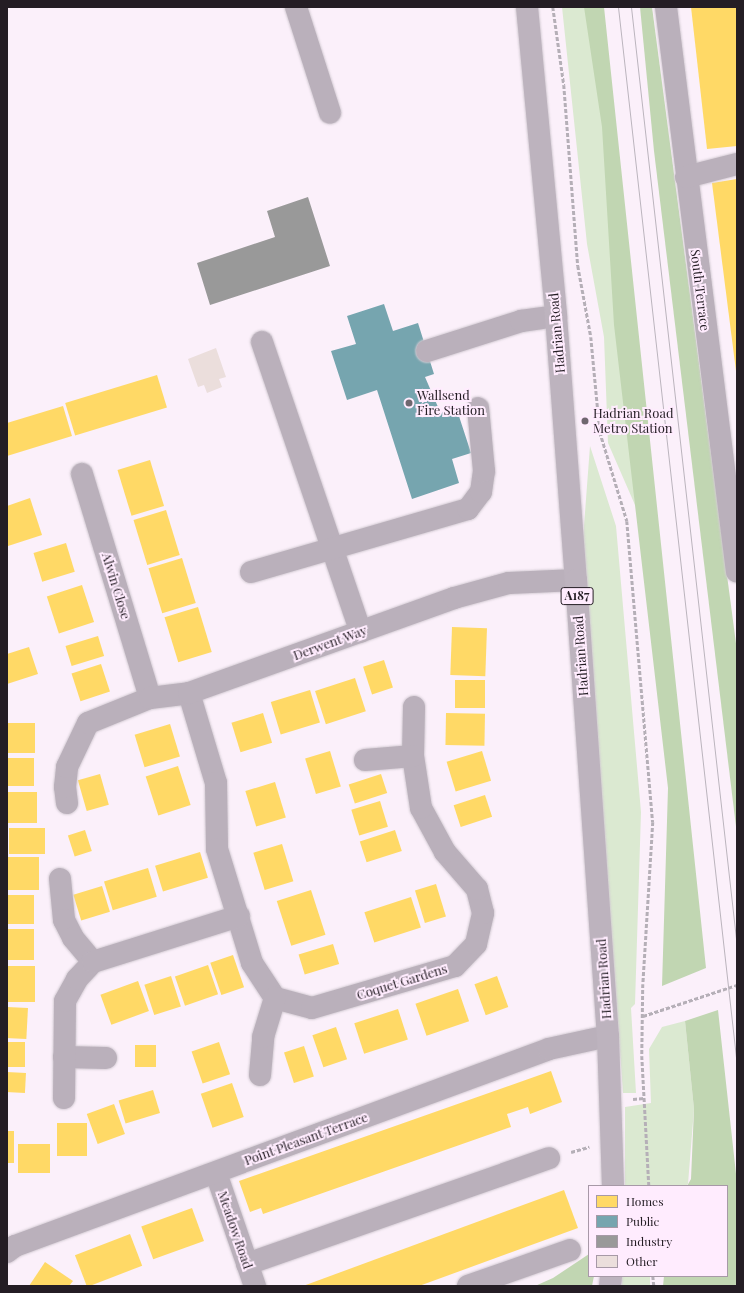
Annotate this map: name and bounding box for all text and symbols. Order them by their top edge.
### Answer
street label: South Terrace [687,248,713,332]
street label: Hadrian Road [546,292,568,374]
place label: Wallsend Fire Station [417,388,485,419]
marker: Wallsend Fire Station [404,398,414,408]
place label: Hadrian Road Metro Station [593,406,673,437]
marker: Hadrian Road Metro Station [580,416,590,426]
street label: Alwin Close [98,551,134,621]
road number: A187 [560,586,594,606]
street label: Hadrian Road [570,615,592,697]
street label: Derwent Way [291,622,369,664]
street label: Hadrian Road [593,938,615,1020]
street label: Coquet Gardens [355,961,449,1003]
street label: Point Pleasant Terrace [242,1109,370,1169]
legend [588,1185,728,1277]
street label: Meadow Road [214,1189,256,1271]
text: Homes [626,1193,664,1209]
text: Public [626,1213,659,1229]
text: Industry [626,1233,672,1249]
text: Other [626,1253,658,1269]

